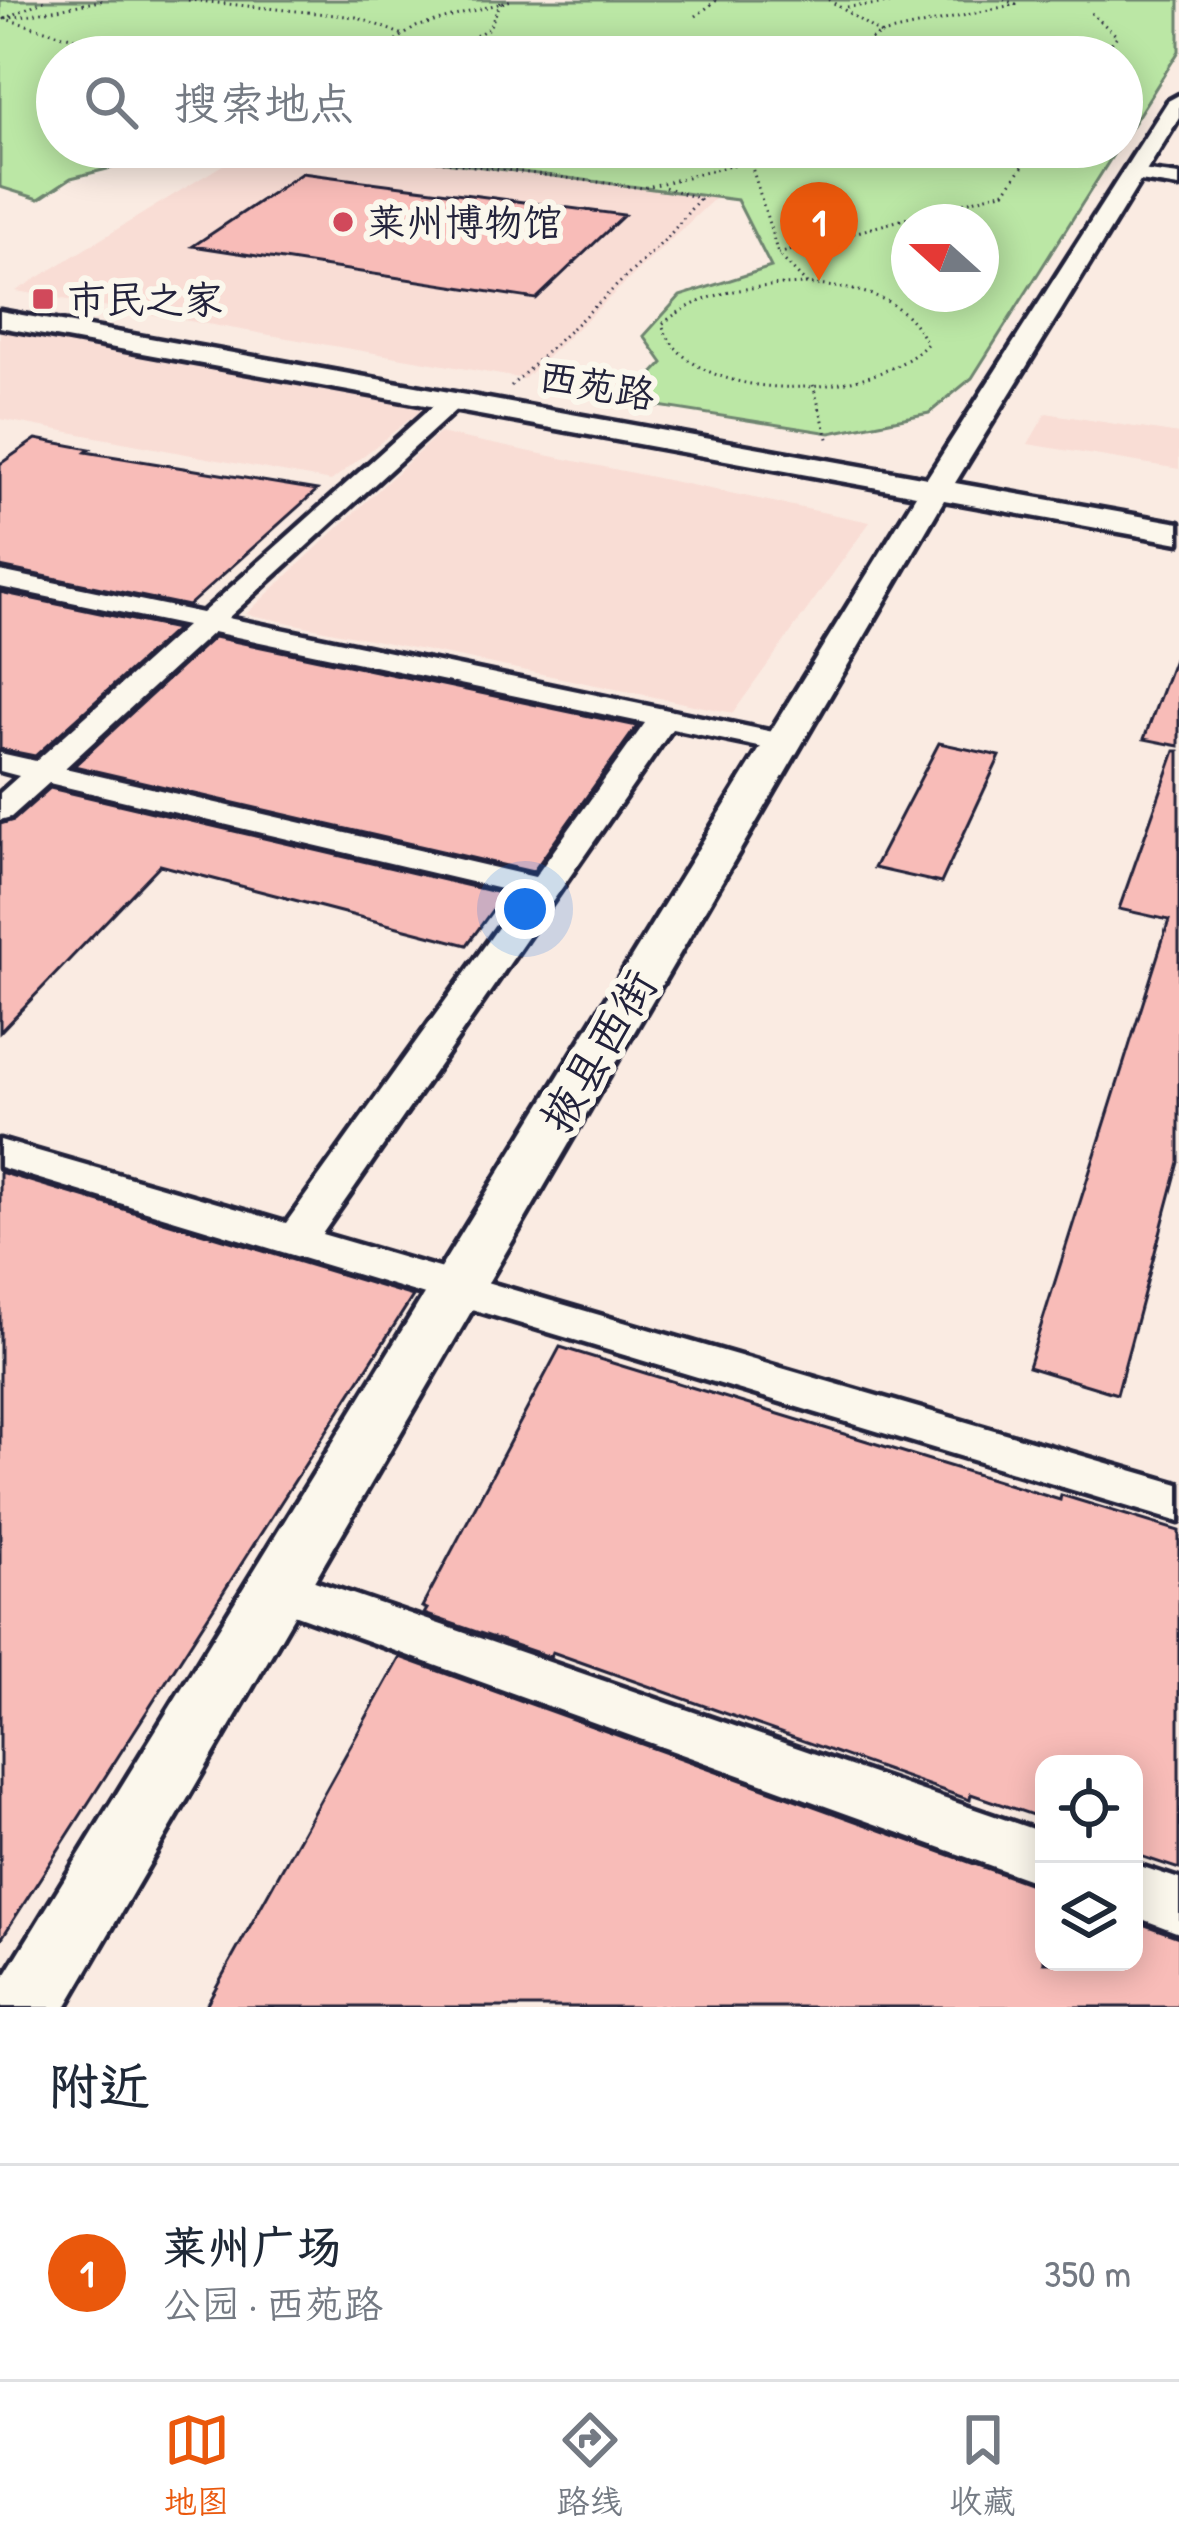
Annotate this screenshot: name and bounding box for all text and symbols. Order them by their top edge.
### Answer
search box [36,36,1143,168]
icon: search [78,69,144,135]
text: 搜索地点 [174,72,354,133]
pin: 1 [780,182,858,281]
place label: 莱州博物馆 [367,195,562,248]
north arrow [891,204,999,312]
marker: 莱州博物馆 [330,209,356,235]
place label: 市民之家 [67,272,223,325]
marker: 市民之家 [30,286,56,312]
street label: 西苑路 [535,348,659,421]
your location [495,879,555,939]
street label: 掖县西街 [525,958,670,1144]
map controls [1035,1755,1143,1971]
button: locate [1035,1755,1143,1863]
button: layers [1035,1863,1143,1971]
text: 附近 [48,2051,150,2120]
text: 莱州广场 [162,2216,342,2277]
text: 1 [80,2246,94,2299]
text: 350 m [1044,2246,1131,2299]
text: 公园 · 西苑路 [162,2277,383,2330]
tab: 地图 [164,2407,230,2523]
tab: 路线 [557,2407,623,2523]
tab: 收藏 [950,2407,1016,2523]

